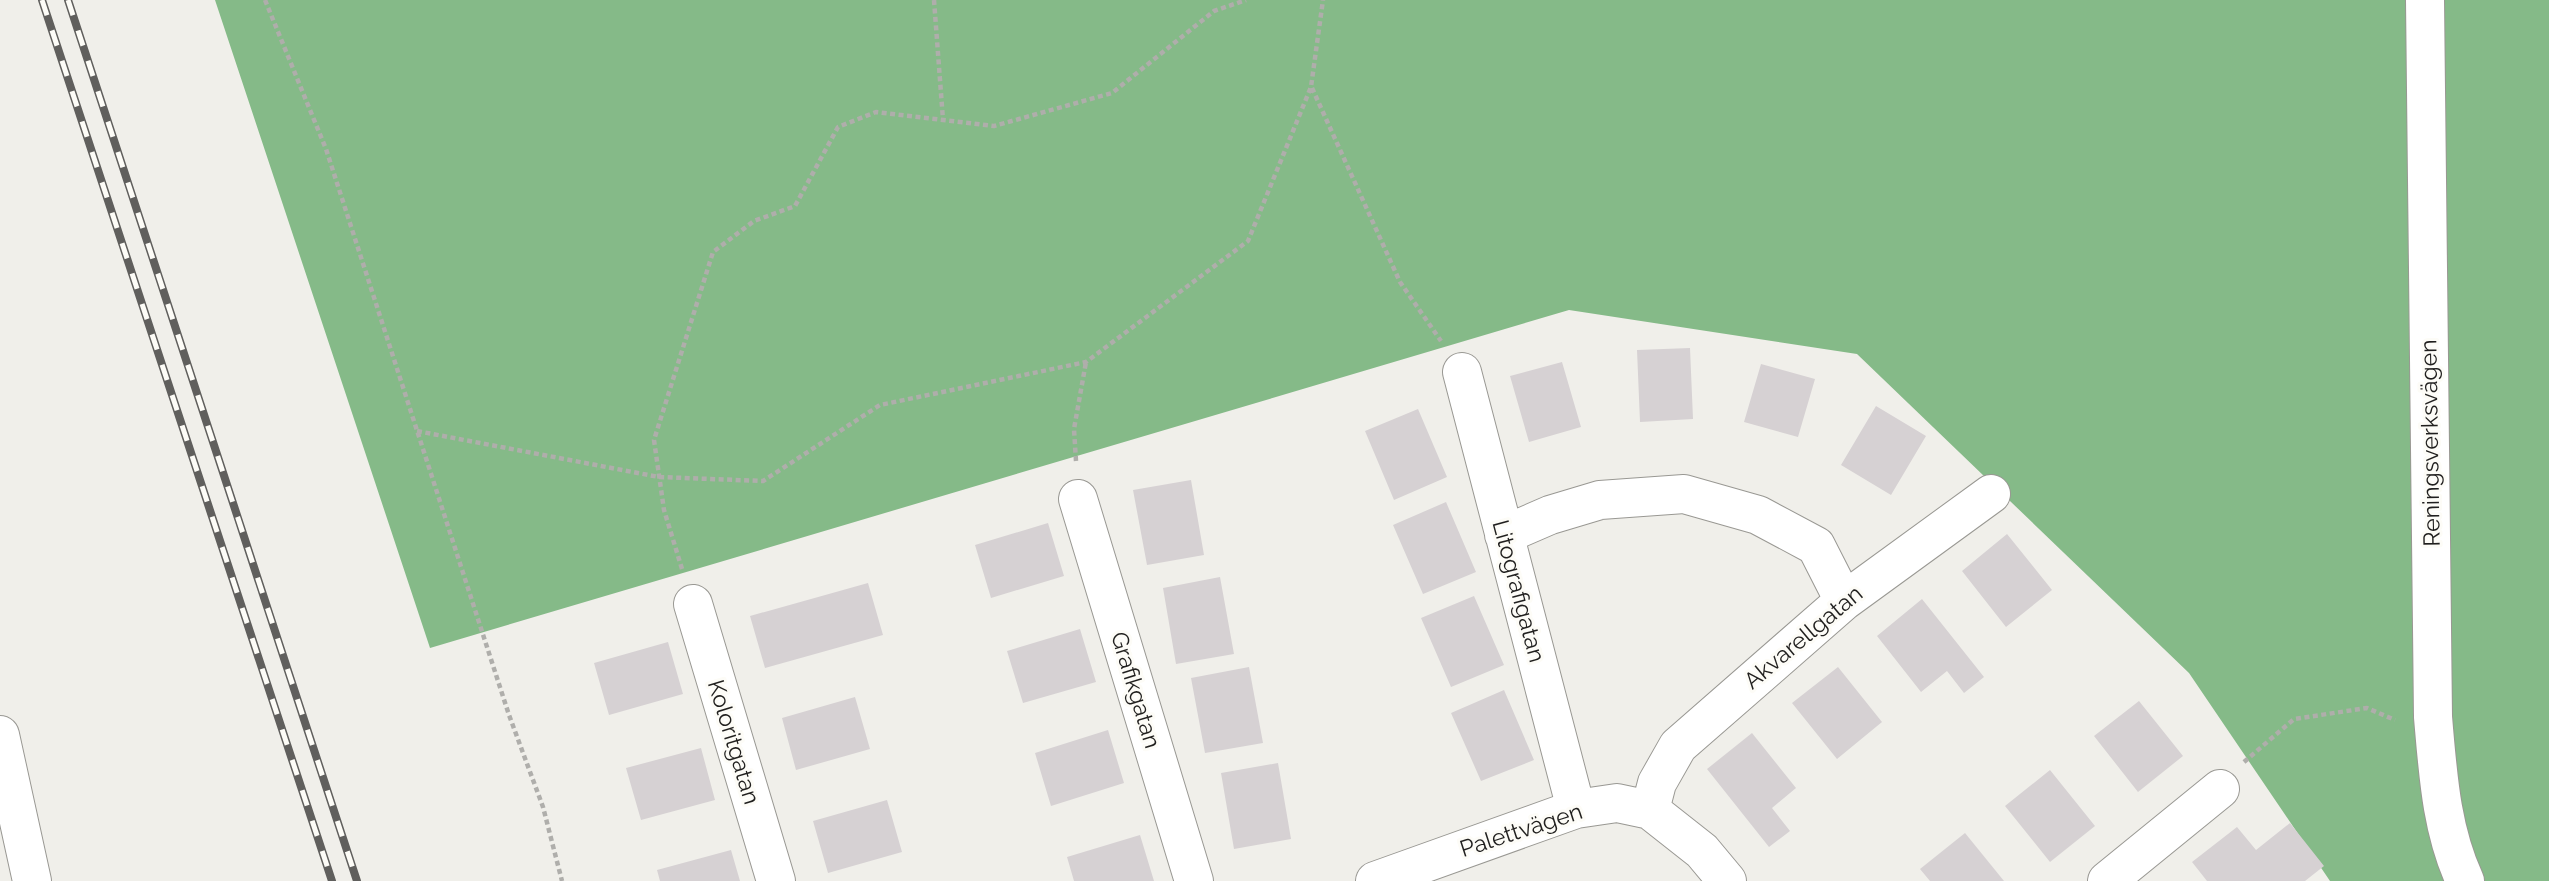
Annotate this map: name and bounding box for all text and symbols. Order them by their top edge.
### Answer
street label: Reningsverksvägen [2414,339,2445,547]
street label: Litografigatan [1488,517,1551,665]
street label: Akvarellgatan [1738,579,1867,694]
street label: Grafikgatan [1106,628,1167,751]
street label: Koloritgatan [703,676,766,807]
street label: Palettvägen [1456,797,1586,862]

